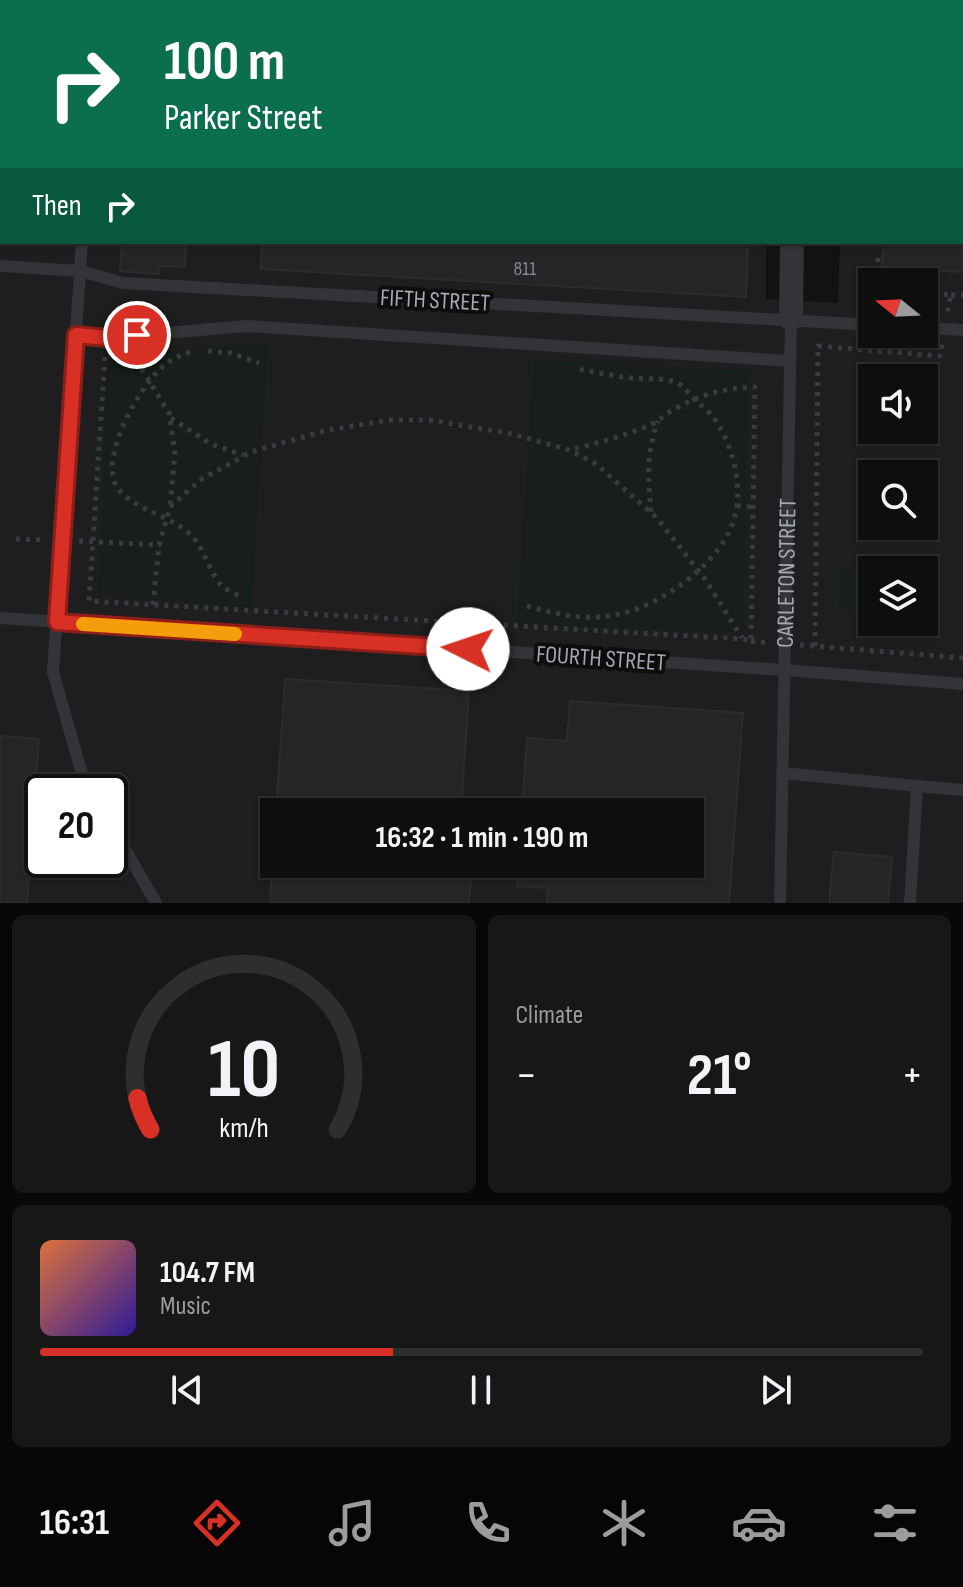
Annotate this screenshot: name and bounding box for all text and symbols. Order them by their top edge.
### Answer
text: 100 m [164,29,285,96]
icon: right [32,32,136,136]
text: Parker Street [164,97,323,140]
icon: right [98,184,142,228]
text: Then [32,188,82,224]
house number: 811 [514,257,536,281]
north arrow [858,268,938,348]
map controls [858,268,938,636]
street label: FIFTH STREET [379,283,491,318]
pin [103,301,171,369]
icon: arrive [115,313,159,357]
button: sound [858,364,938,444]
button: search [858,460,938,540]
street label: CARLETON STREET [771,498,803,648]
button: layers [858,556,938,636]
position arrow [426,607,510,691]
street label: FOURTH STREET [535,640,667,678]
speed limit sign: 20 [24,774,128,878]
text: 16:32 · 1 min · 190 m [376,820,588,856]
text: Climate [516,1000,583,1031]
text: 10 [208,1021,280,1121]
text: 21° [687,1040,752,1112]
text: − [516,1049,537,1102]
text: + [901,1049,923,1102]
text: km/h [219,1111,268,1146]
text: 104.7 FM [160,1255,255,1291]
text: Music [160,1291,211,1322]
icon: previous [165,1368,209,1412]
icon: pause [459,1368,503,1412]
icon: next [754,1368,798,1412]
icon: directions [189,1495,245,1551]
icon: music [324,1495,380,1551]
icon: phone [460,1495,516,1551]
icon: climate [596,1495,652,1551]
icon: car [731,1495,787,1551]
icon: filters [867,1495,923,1551]
text: 16:31 [40,1502,109,1545]

